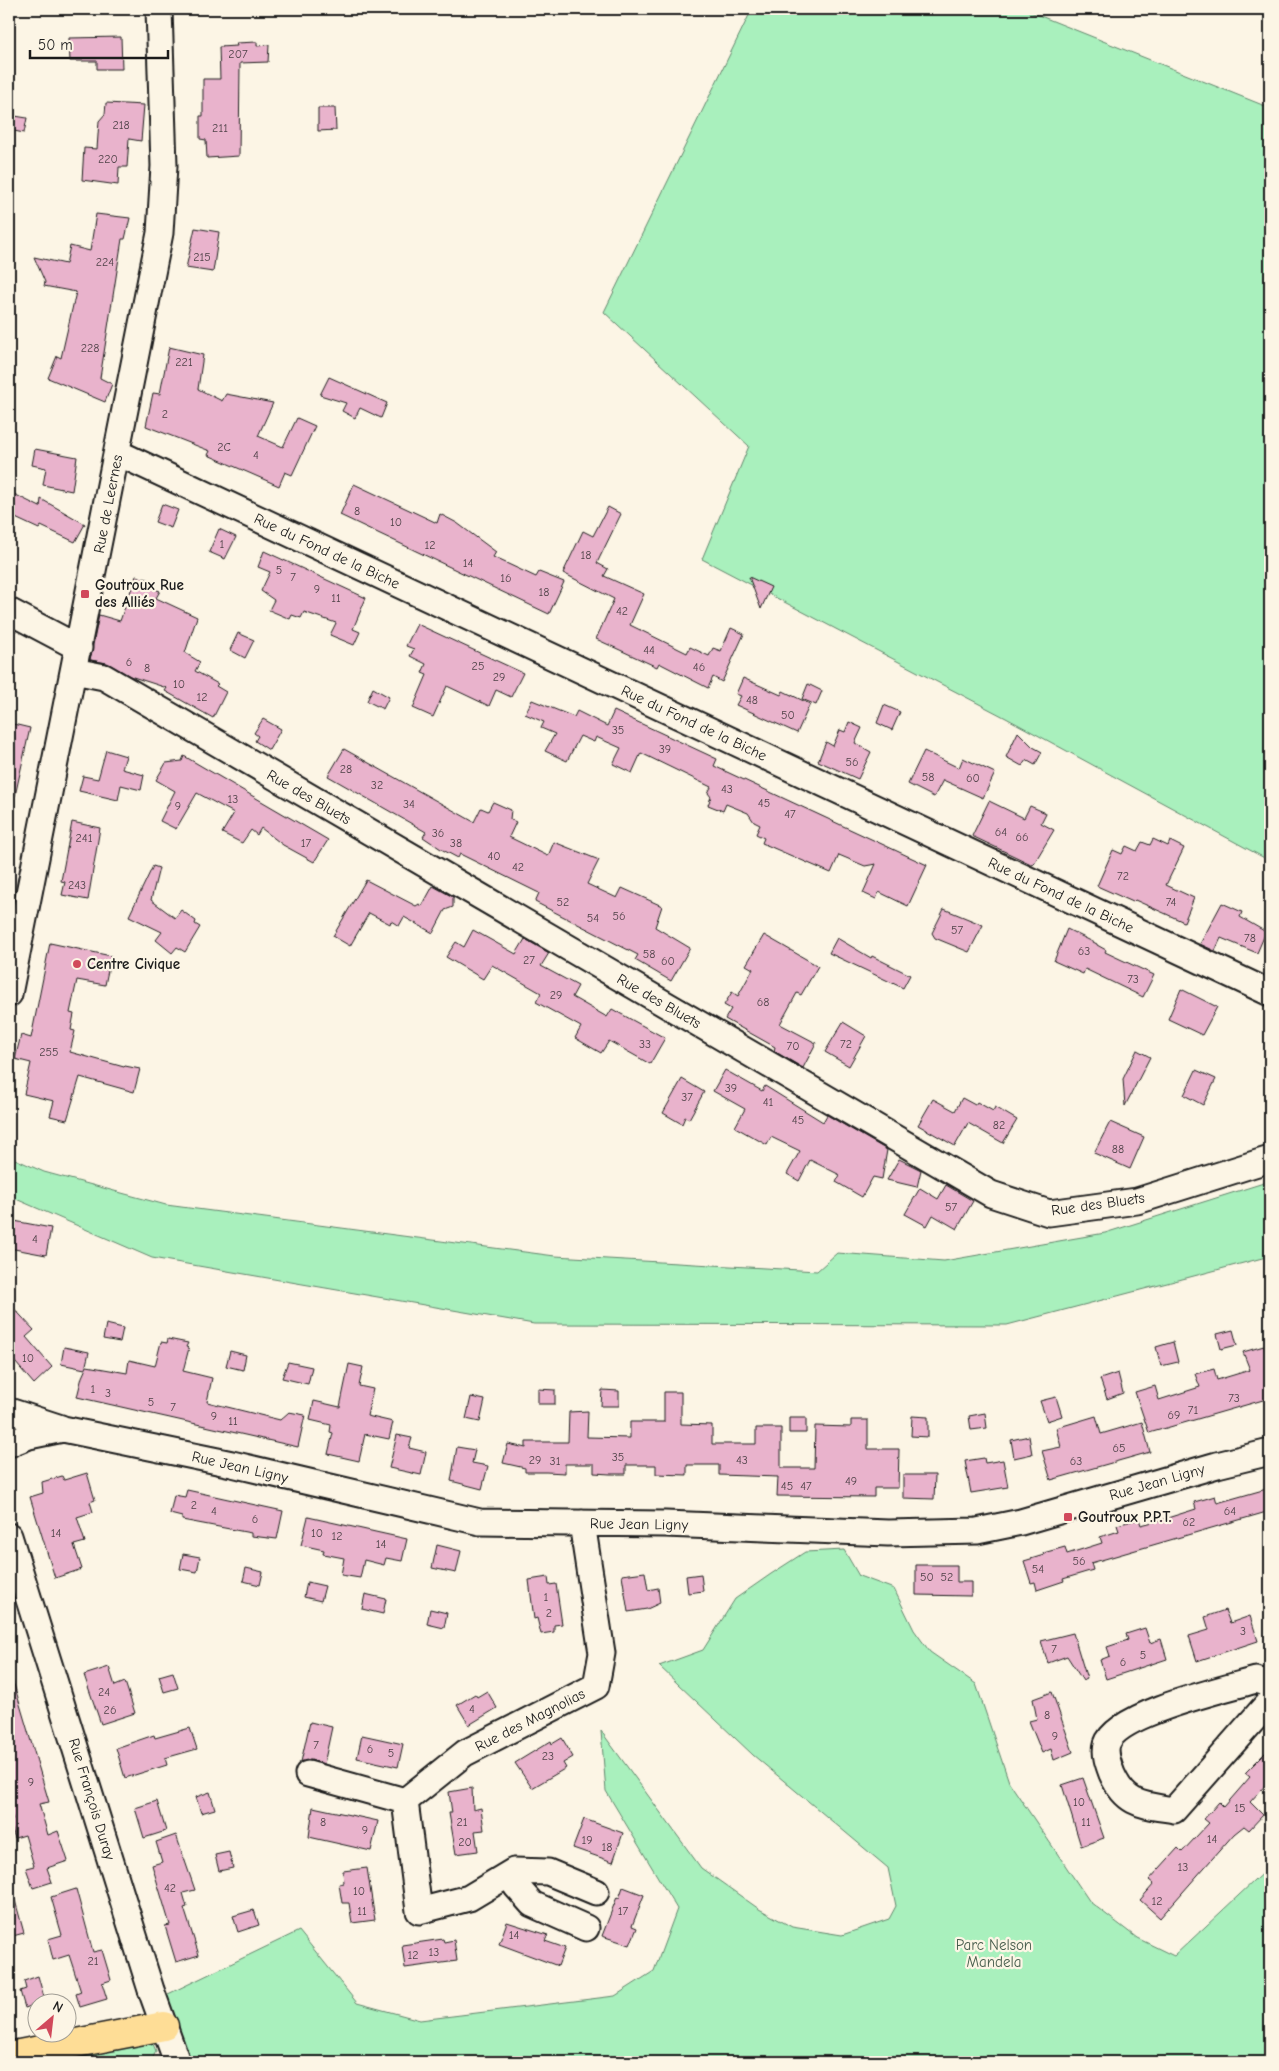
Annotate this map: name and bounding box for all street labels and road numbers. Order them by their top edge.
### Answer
street label: Rue de Leernes [90,453,126,555]
street label: Rue du Fond de la Biche [251,509,403,593]
street label: Rue du Fond de la Biche [618,681,770,765]
street label: Rue des Bluets [264,766,354,828]
street label: Rue du Fond de la Biche [985,853,1137,937]
street label: Rue des Bluets [614,970,704,1032]
street label: Rue des Bluets [1050,1189,1146,1219]
street label: Rue Jean Ligny [190,1447,290,1487]
street label: Rue Jean Ligny [1107,1460,1207,1504]
street label: Rue Jean Ligny [590,1514,689,1534]
street label: Rue des Magnolias [472,1685,588,1755]
street label: Rue François Duray [65,1736,119,1862]

